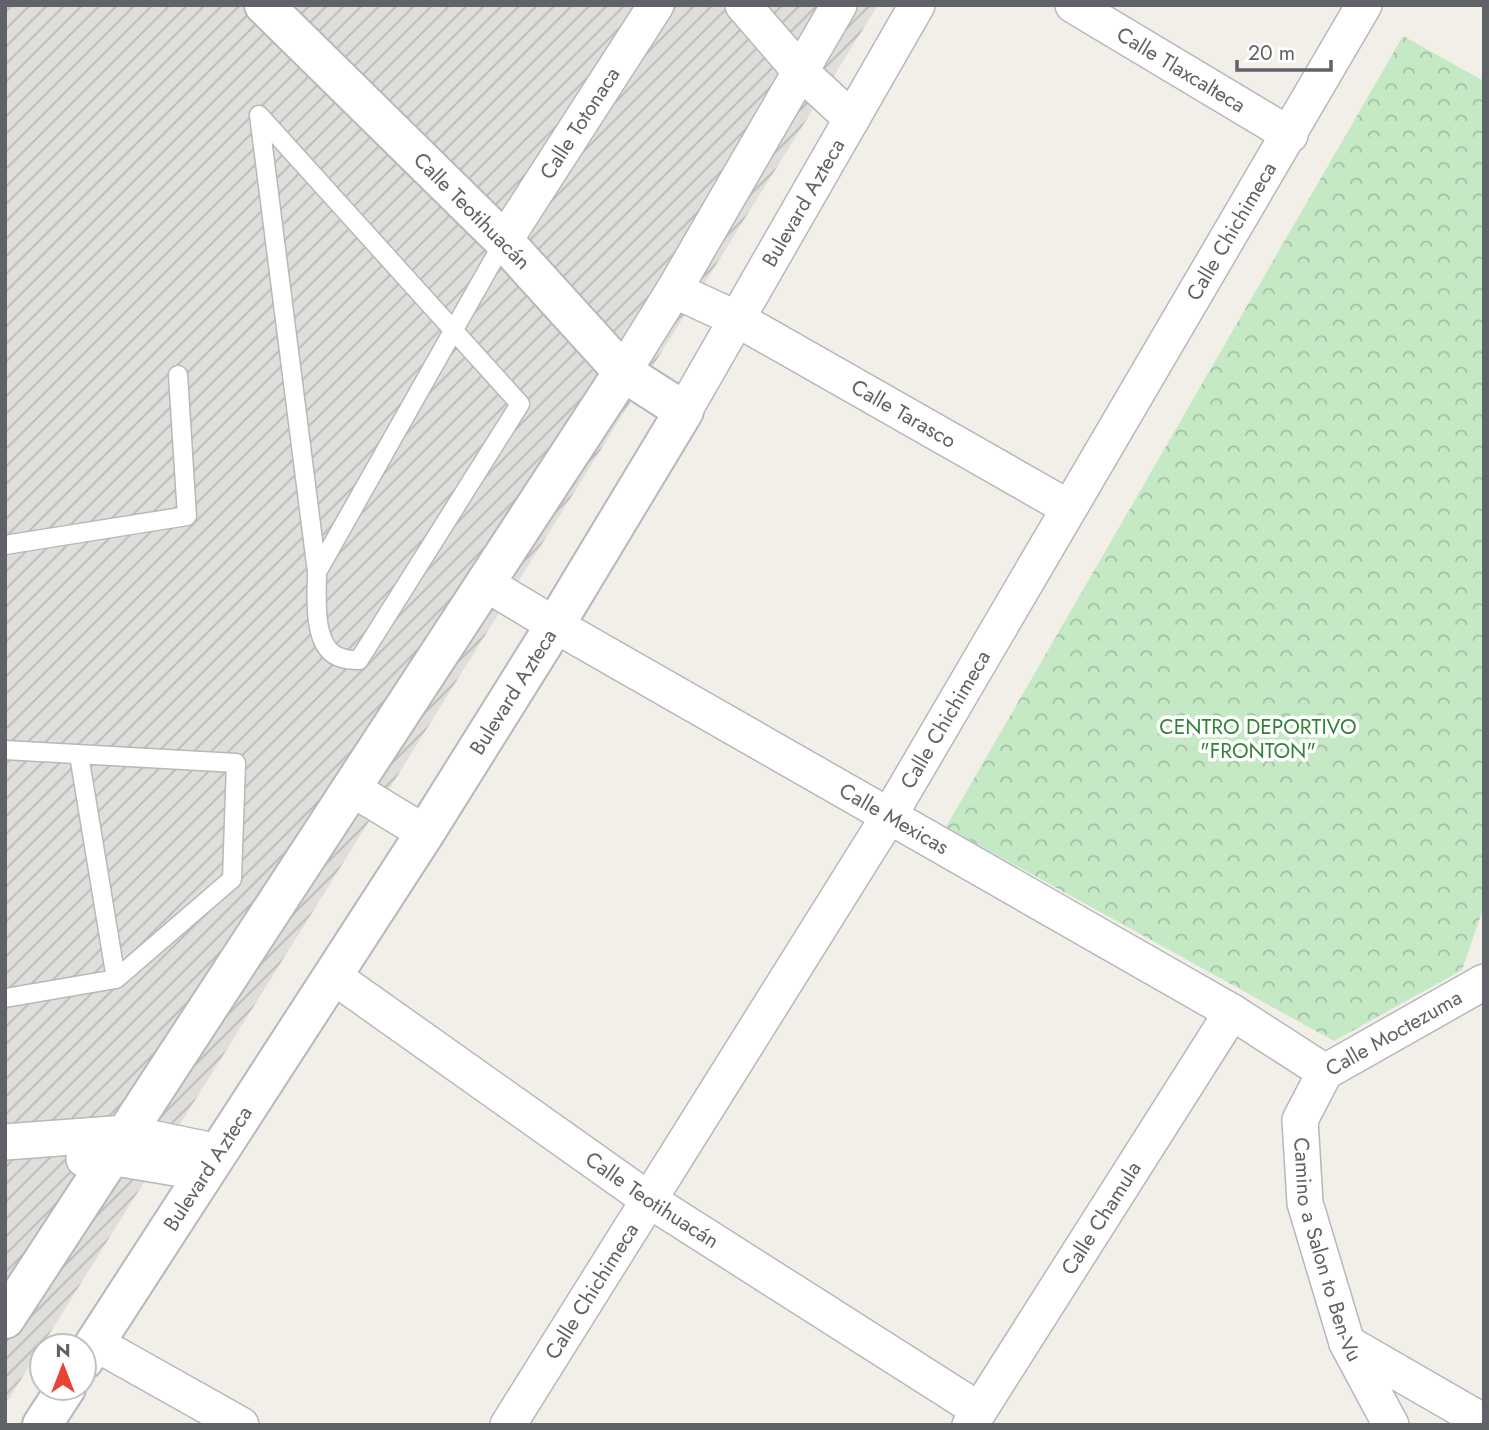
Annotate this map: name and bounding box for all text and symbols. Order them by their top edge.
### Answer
street label: Calle Tlaxcalteca [1111,19,1251,120]
scale bar [1237,28,1332,72]
text: 20 m [1248,38,1295,68]
street label: Calle Totonaca [532,61,627,185]
street label: Bulevard Azteca [755,133,852,273]
street label: Calle Teotihuacán [407,146,537,276]
street label: Calle Chichimeca [1179,156,1284,306]
street label: Calle Tarasco [846,372,962,456]
street label: Bulevard Azteca [462,623,564,761]
street label: Calle Chichimeca [893,645,998,795]
park label: CENTRO DEPORTIVO "FRONTON" [1159,712,1357,766]
street label: Calle Mexicas [834,775,954,862]
street label: Calle Moctezuma [1320,982,1467,1084]
street label: Bulevard Azteca [156,1100,259,1237]
street label: Camino a Salon to Ben-Vu [1286,1136,1369,1367]
street label: Calle Teotihuacán [579,1144,725,1256]
street label: Calle Chamula [1054,1156,1149,1281]
street label: Calle Chichimeca [538,1217,646,1365]
north arrow [28,1332,98,1402]
text: N [55,1337,71,1364]

